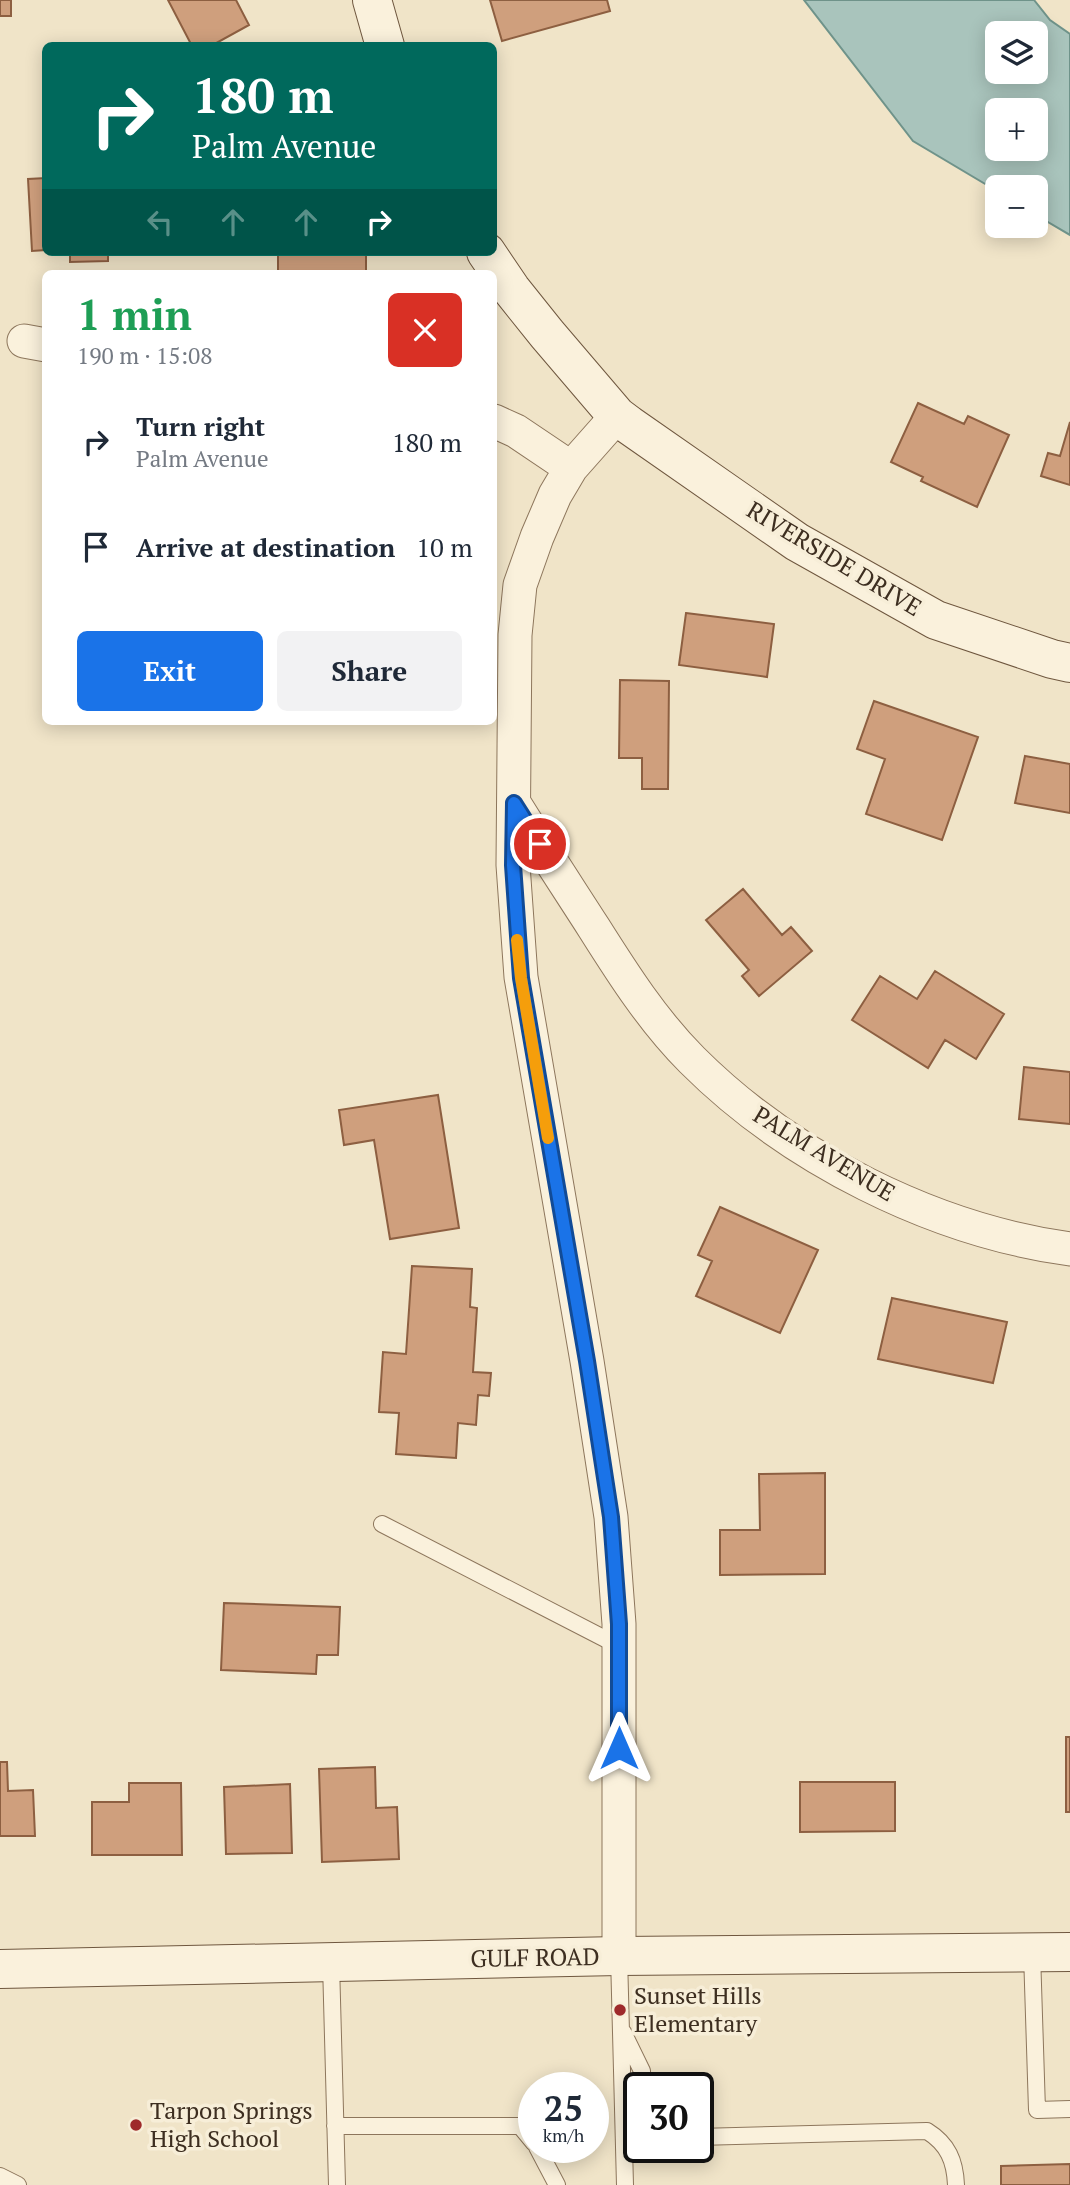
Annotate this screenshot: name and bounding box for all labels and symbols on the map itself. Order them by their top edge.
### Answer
street label: RIVERSIDE DRIVE [741,493,928,623]
pin [510,814,570,874]
street label: PALM AVENUE [748,1098,901,1208]
position arrow [582,1711,656,1785]
street label: GULF ROAD [470,1940,600,1974]
place label: Sunset Hills Elementary [634,1979,762,2039]
marker: Sunset Hills Elementary [612,2002,628,2018]
speed limit sign: 30 [623,2072,714,2163]
place label: Tarpon Springs High School [150,2094,313,2154]
marker: Tarpon Springs High School [128,2117,144,2133]

